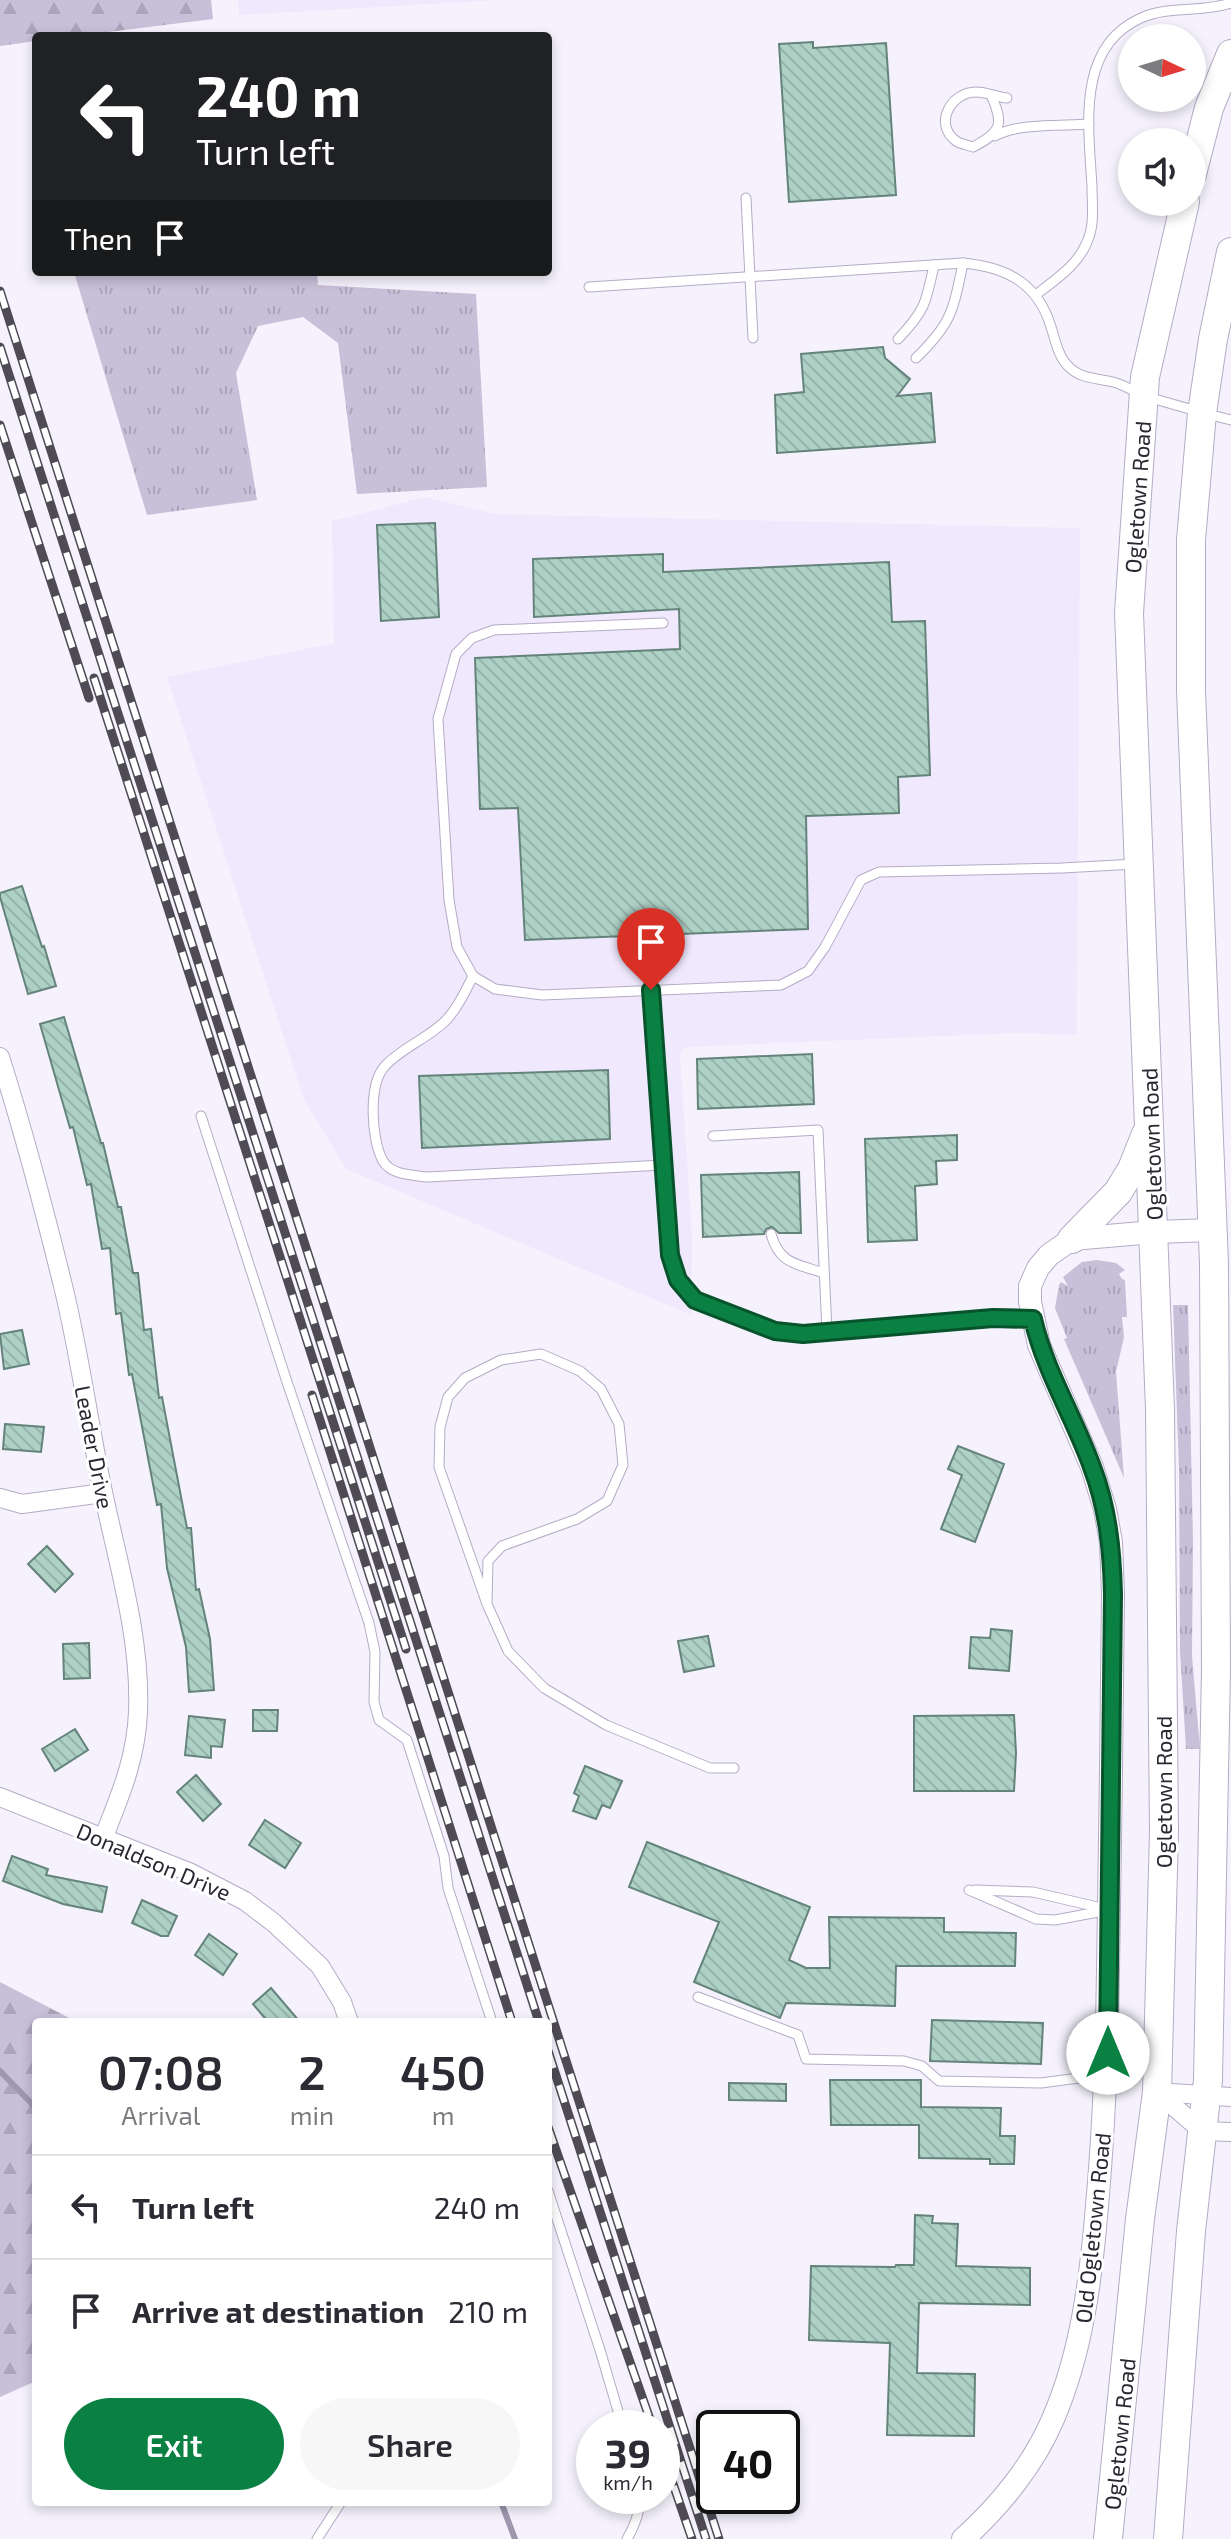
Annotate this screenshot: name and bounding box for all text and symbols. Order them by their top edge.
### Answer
north arrow [1118,24,1206,112]
map controls [1118,24,1206,216]
text: 240 m [196,61,361,128]
icon: left [64,64,168,168]
button: sound [1118,128,1206,216]
text: Turn left [196,129,335,172]
icon: arrive [148,216,192,260]
text: Then [64,220,132,256]
street label: Ogletown Road [1119,420,1155,574]
pin [617,908,685,990]
icon: arrive [629,920,673,964]
street label: Ogletown Road [1135,1067,1167,1221]
street label: Leader Drive [70,1383,120,1511]
street label: Ogletown Road [1150,1716,1176,1868]
street label: Donaldson Drive [73,1817,235,1905]
position arrow [1066,2011,1150,2095]
text: 07:08 [98,2042,224,2100]
text: 2 [298,2042,326,2100]
text: 450 [400,2042,486,2100]
text: Arrival [121,2099,200,2130]
text: min [290,2099,334,2130]
text: m [432,2099,454,2130]
street label: Old Ogletown Road [1069,2131,1115,2325]
icon: left [64,2185,108,2229]
text: Turn left [132,2189,254,2225]
text: 240 m [434,2189,520,2225]
icon: arrive [64,2289,108,2333]
text: Arrive at destination [132,2293,424,2329]
text: 210 m [448,2293,528,2329]
street label: Ogletown Road [1098,2357,1140,2511]
button: Exit [64,2398,284,2490]
button: Share [300,2398,520,2490]
speed limit sign: 40 [696,2410,800,2514]
text: 39 [605,2428,651,2476]
text: km/h [603,2470,653,2494]

